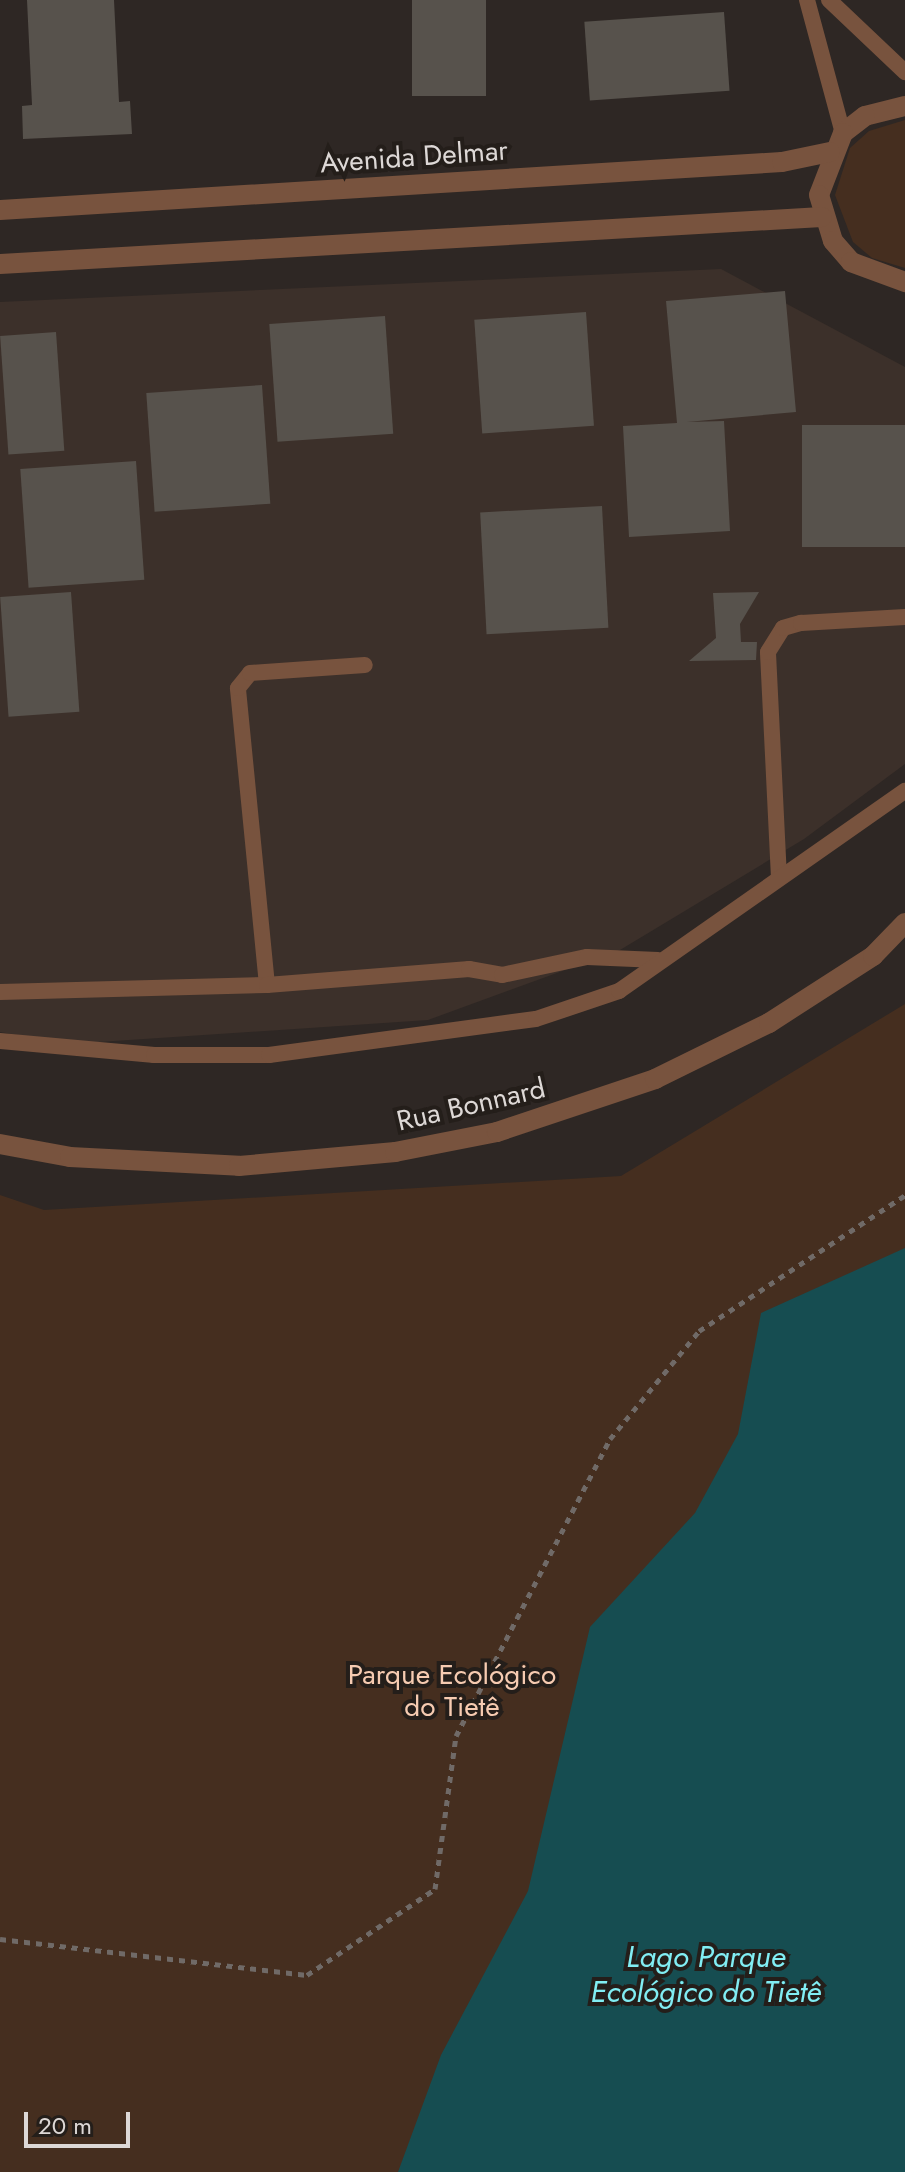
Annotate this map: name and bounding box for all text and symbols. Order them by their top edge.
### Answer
street label: Avenida Delmar [319,134,509,180]
street label: Rua Bonnard [393,1072,549,1138]
park label: Parque Ecológico do Tietê [348,1658,556,1724]
water label: Lago Parque Ecológico do Tietê [590,1939,822,2010]
scale bar [28,2096,134,2146]
text: 20 m [38,2108,92,2143]

